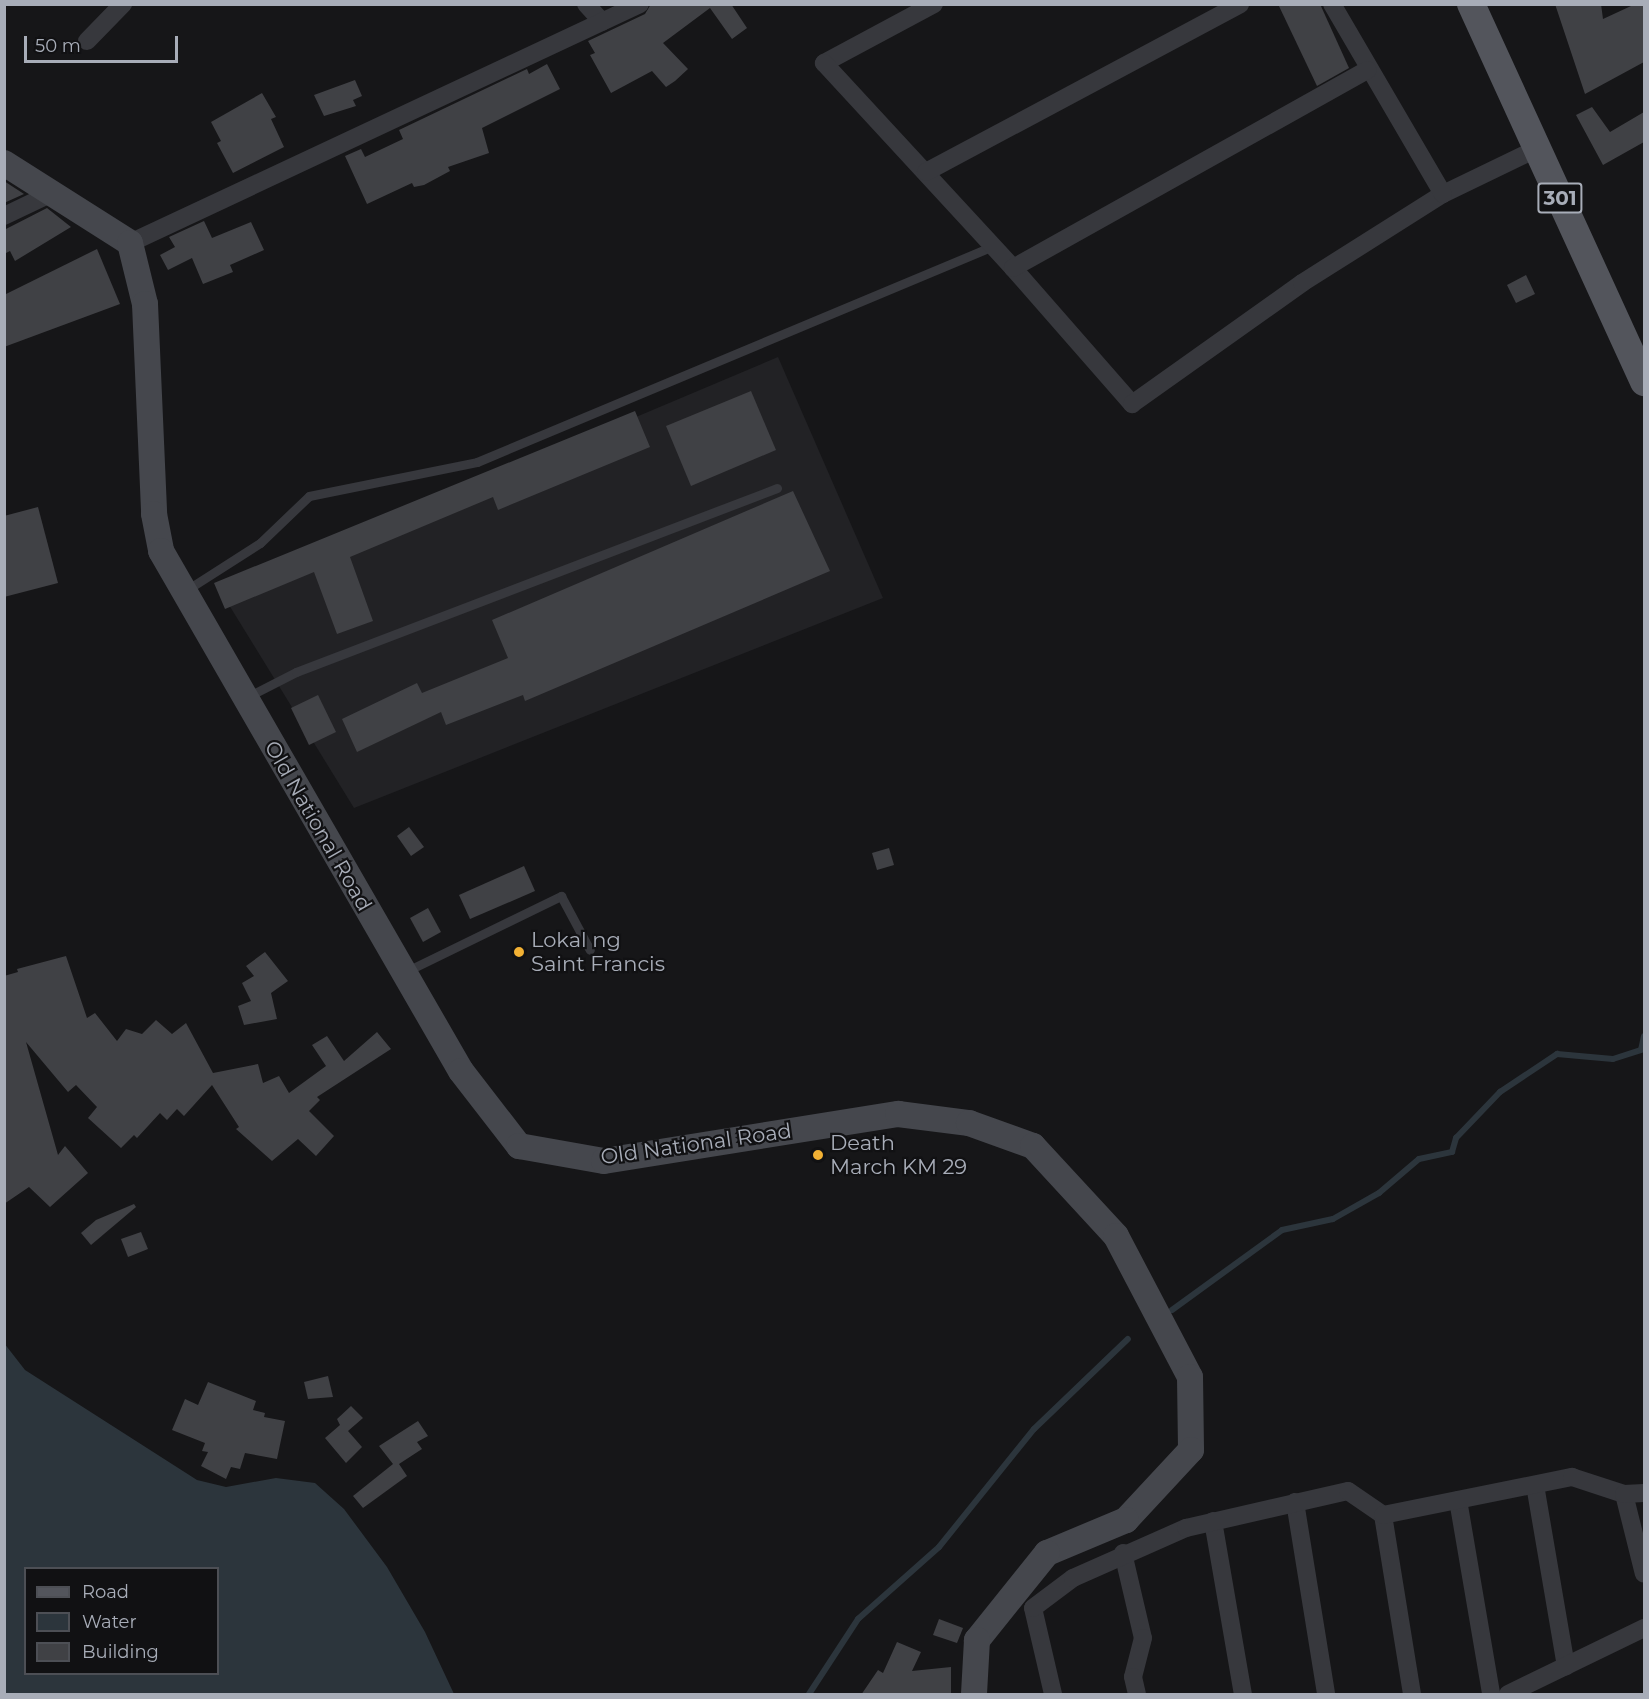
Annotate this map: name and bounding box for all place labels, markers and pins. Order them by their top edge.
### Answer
place label: Lokal ng Saint Francis [531,927,665,977]
marker: Lokal ng Saint Francis [512,945,526,959]
place label: Death March KM 29 [830,1130,967,1180]
marker: Death March KM 29 [811,1148,825,1162]

